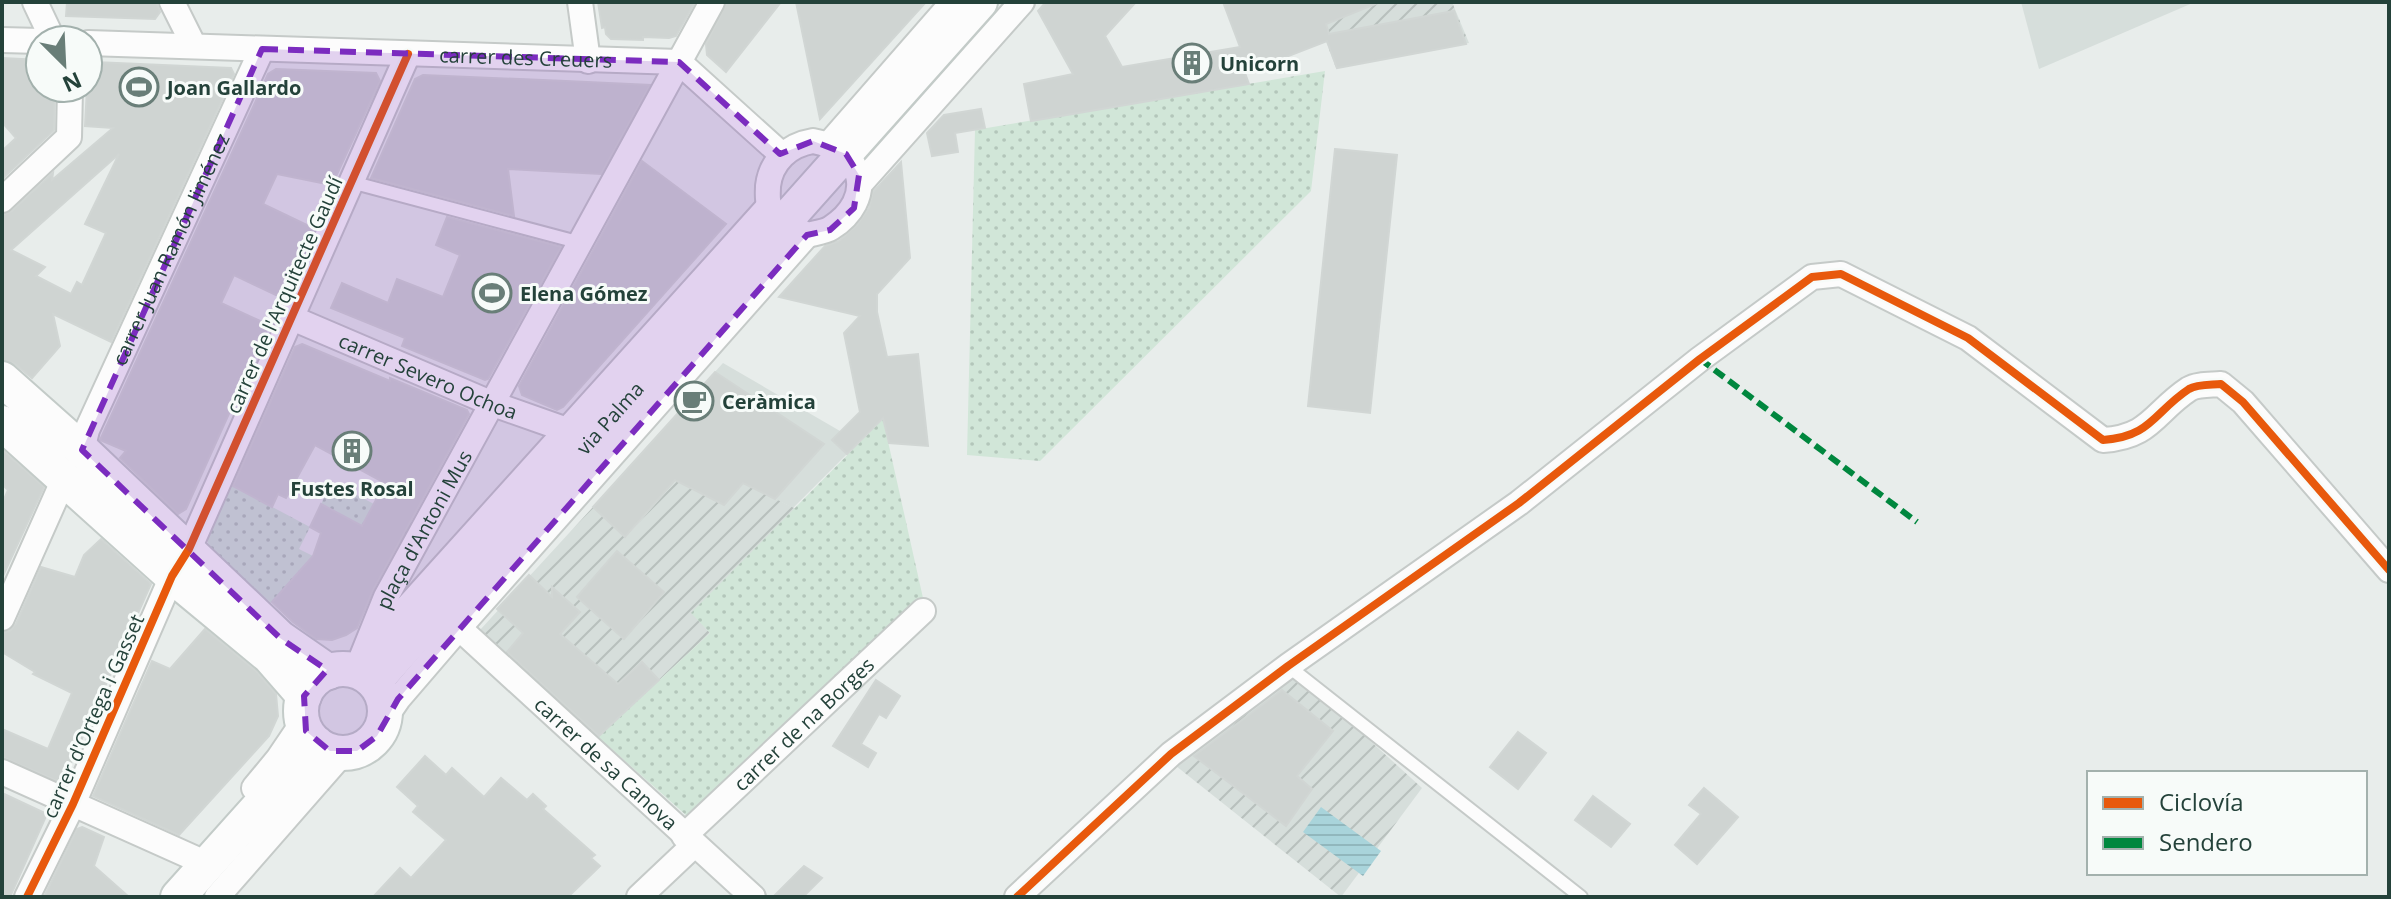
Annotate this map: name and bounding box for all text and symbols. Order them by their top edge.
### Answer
north arrow [24,24,104,104]
street label: carrer des Creuers [439,41,613,73]
building icon: Unicorn [1171,42,1213,84]
place label: Unicorn [1220,50,1299,77]
text: N [58,66,87,101]
sports icon: Joan Gallardo [118,66,160,108]
place label: Joan Gallardo [165,74,301,101]
street label: carrer Juan Ramón Jiménez [105,128,235,369]
street label: carrer de l'Arquitecte Gaudí [219,171,349,418]
sports icon: Elena Gómez [471,272,513,314]
place label: Elena Gómez [520,280,648,307]
street label: carrer Severo Ochoa [335,326,521,425]
street label: via Palma [570,375,649,460]
cafe icon: Ceràmica [673,380,715,422]
place label: Ceràmica [722,388,816,415]
building icon: Fustes Rosal [331,430,373,472]
street label: plaça d'Antoni Mus [369,445,478,613]
place label: Fustes Rosal [290,475,414,502]
street label: carrer d'Ortega i Gasset [36,610,150,822]
street label: carrer de na Borges [727,651,880,796]
street label: carrer de sa Canova [529,690,684,836]
legend [2087,771,2367,875]
text: Ciclovía [2159,785,2244,818]
text: Sendero [2159,825,2253,858]

